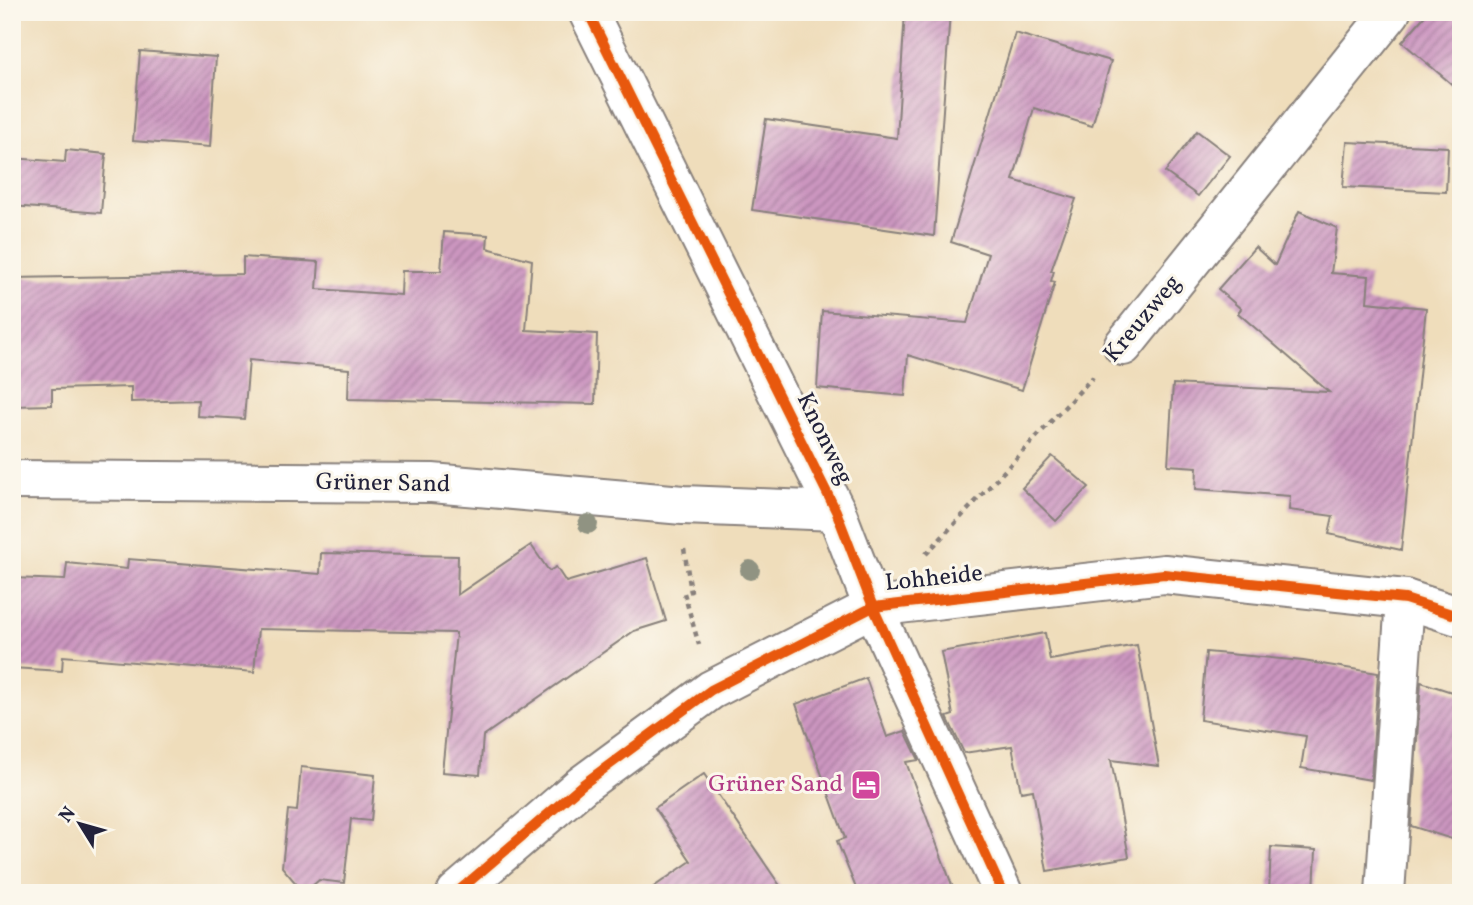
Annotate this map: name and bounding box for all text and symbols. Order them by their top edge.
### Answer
street label: Kreuzweg [1096,268,1190,370]
street label: Knonweg [787,387,861,491]
street label: Grüner Sand [315,466,451,502]
street label: Lohheide [883,557,985,601]
place label: Grüner Sand [708,768,843,802]
hotel icon: Grüner Sand [849,768,883,802]
north arrow [46,790,116,860]
text: N [53,801,83,828]

